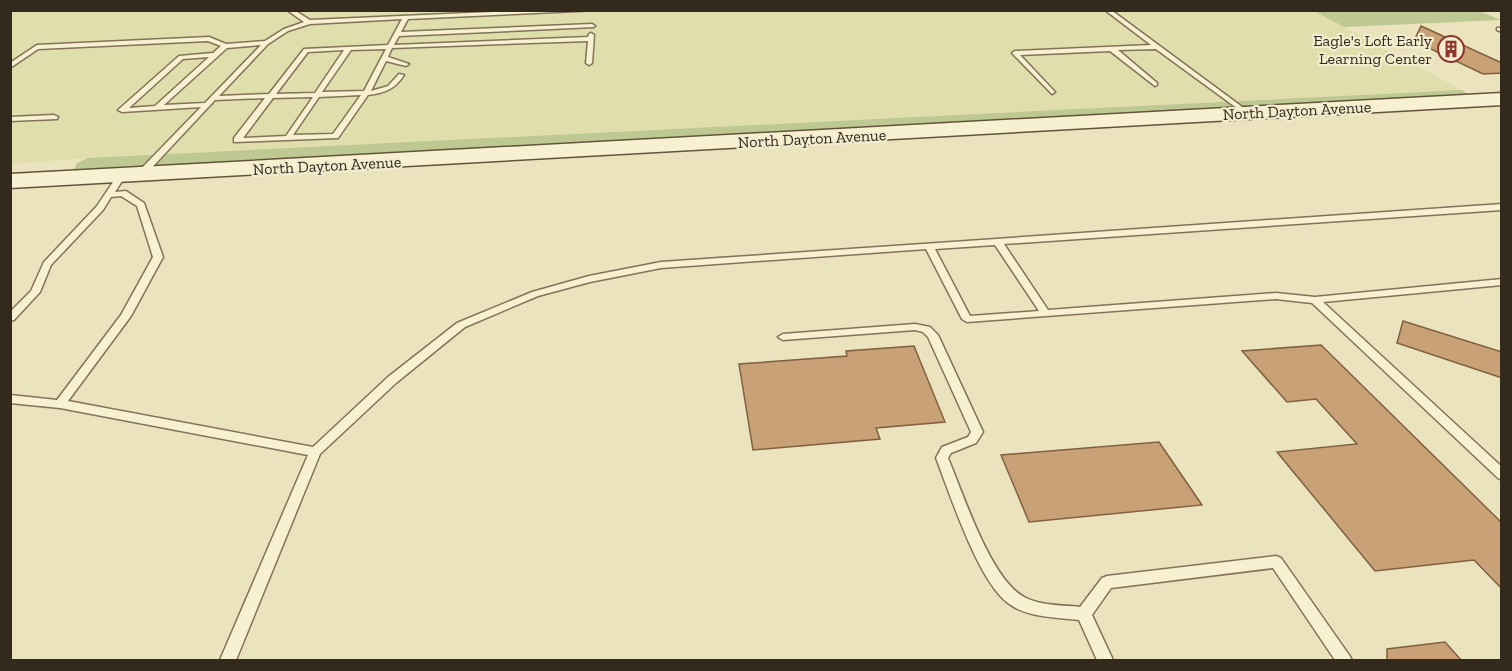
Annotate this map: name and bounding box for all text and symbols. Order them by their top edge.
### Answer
place label: Eagle's Loft Early Learning Center [1313,31,1433,68]
building icon: Eagle's Loft Early Learning Center [1436,34,1466,64]
street label: North Dayton Avenue [1222,97,1372,124]
street label: North Dayton Avenue [737,125,887,152]
street label: North Dayton Avenue [252,152,402,179]

